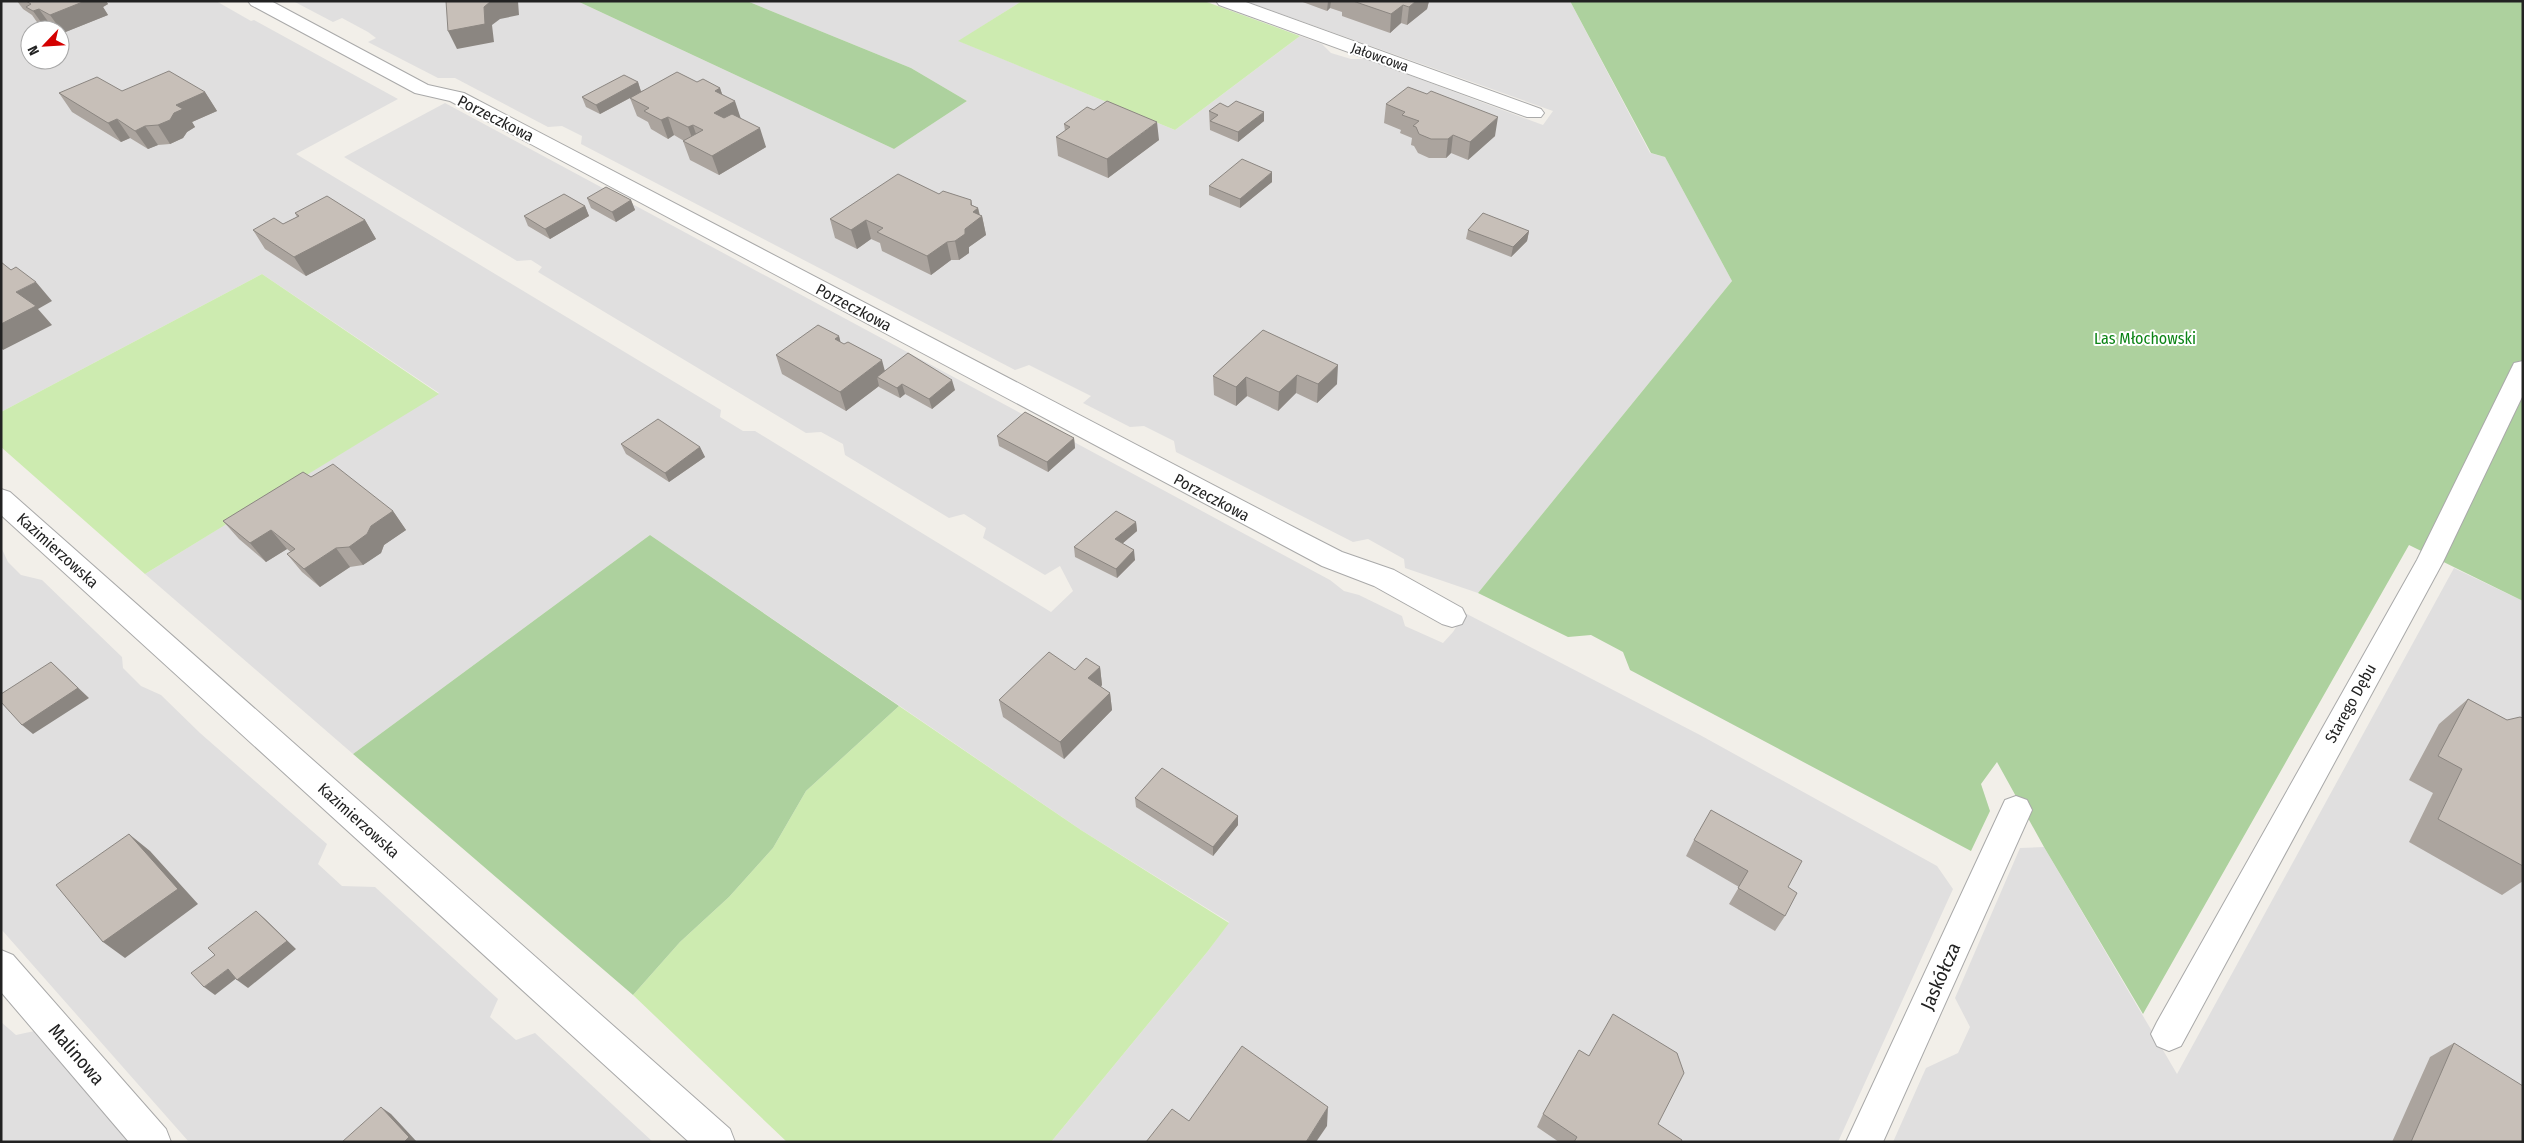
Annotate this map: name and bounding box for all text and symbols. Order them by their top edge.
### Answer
north arrow [20,20,70,70]
street label: Jałowcowa [1349,39,1411,76]
text: N [24,43,43,58]
street label: Porzeczkowa [455,91,537,146]
street label: Porzeczkowa [813,280,895,335]
park label: Las Młochowski [2094,329,2196,348]
street label: Porzeczkowa [1171,470,1253,525]
street label: Kazimierzowska [13,509,102,592]
street label: Starego Dębu [2321,660,2380,746]
street label: Kazimierzowska [314,779,403,862]
street label: Jaskółcza [1915,939,1965,1013]
street label: Malinowa [44,1019,110,1090]

